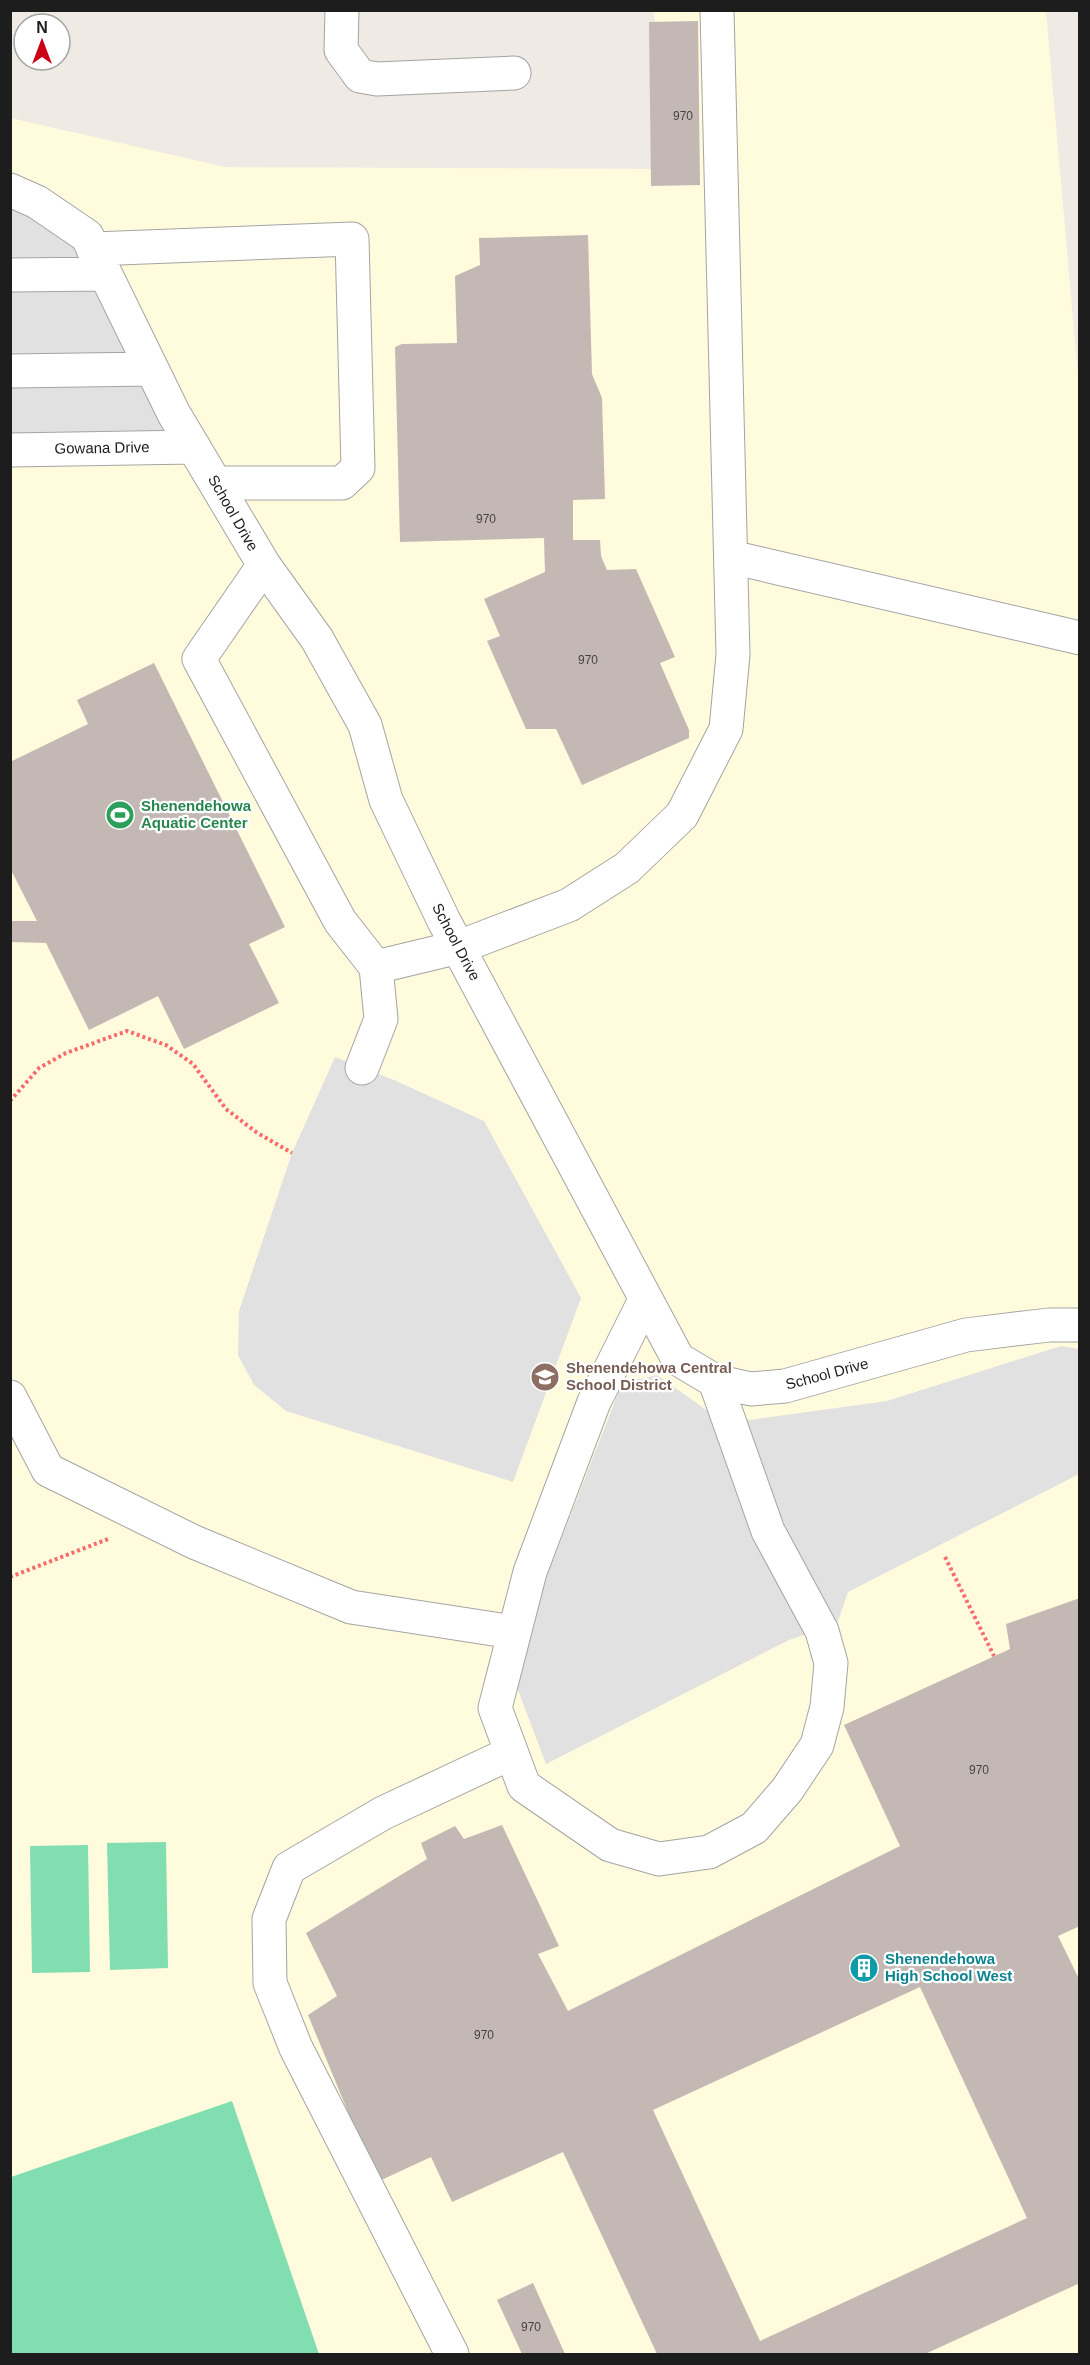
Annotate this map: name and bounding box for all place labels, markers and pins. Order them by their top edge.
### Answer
place label: Shenendehowa Aquatic Center [141,797,252,831]
sports icon: Shenendehowa Aquatic Center [104,799,136,831]
place label: Shenendehowa Central School District [566,1359,732,1393]
school or university icon: Shenendehowa Central School District [529,1361,561,1393]
place label: Shenendehowa High School West [885,1950,1012,1984]
building icon: Shenendehowa High School West [848,1952,880,1984]

